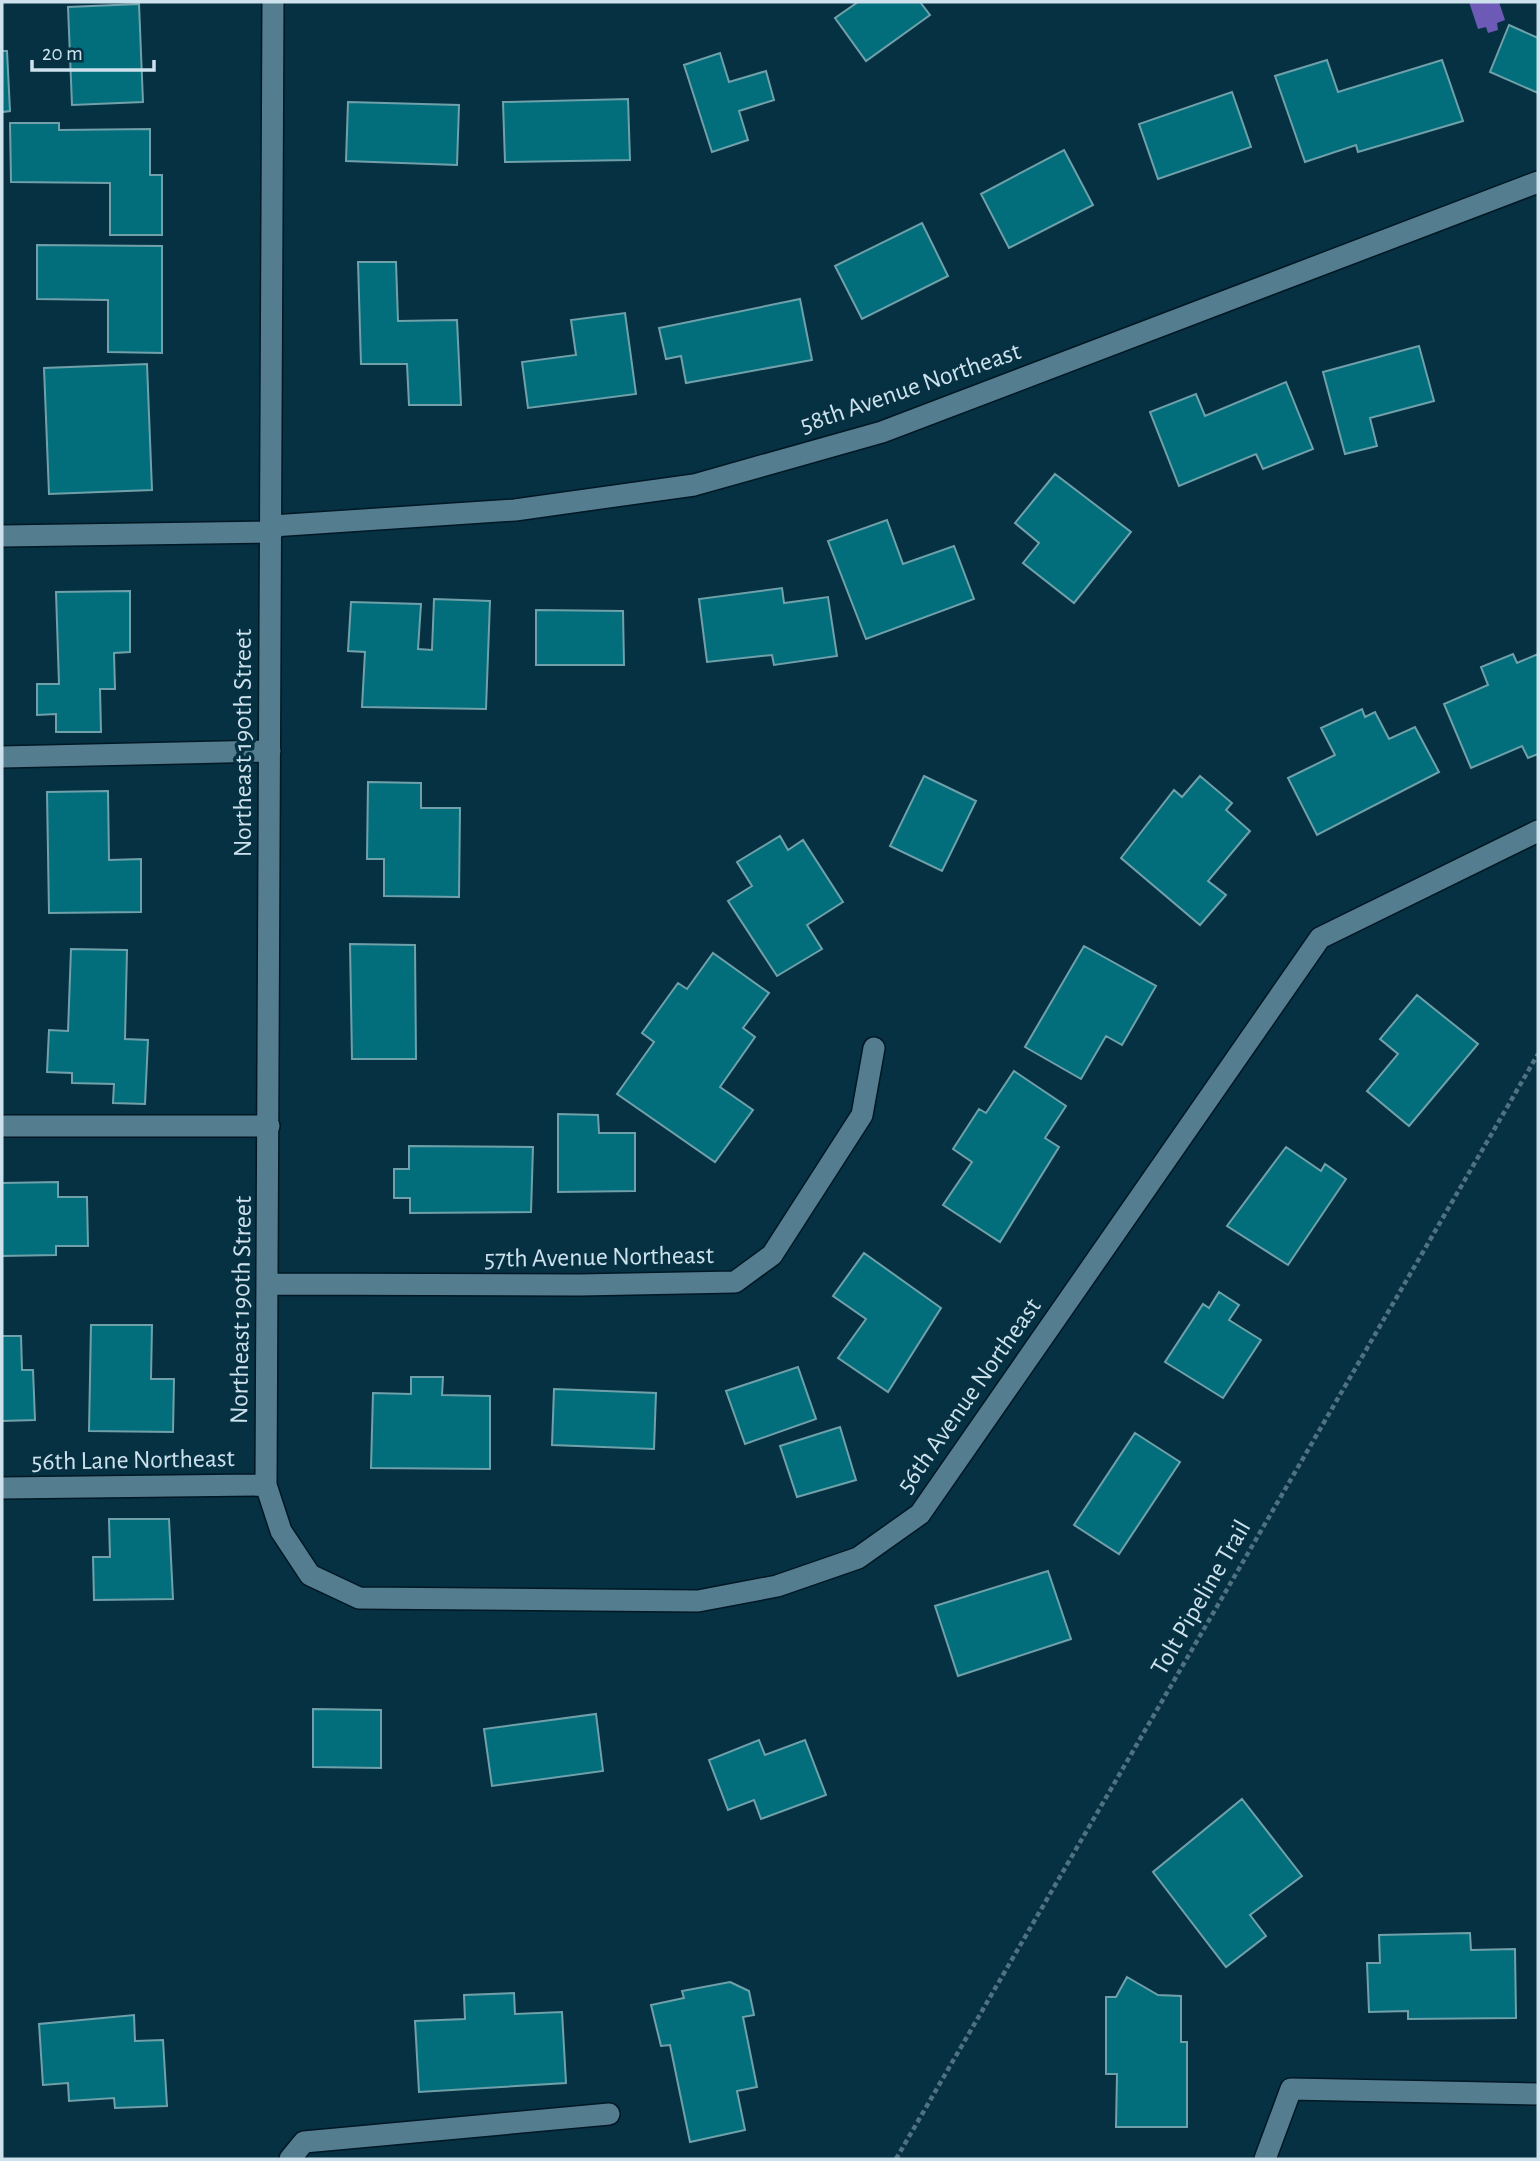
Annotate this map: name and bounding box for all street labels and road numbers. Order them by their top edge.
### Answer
street label: 58th Avenue Northeast [797,338,1024,438]
street label: Northeast 190th Street [230,629,256,857]
street label: Northeast 190th Street [226,1196,256,1424]
street label: 57th Avenue Northeast [484,1242,714,1272]
street label: 56th Avenue Northeast [892,1293,1046,1498]
street label: 56th Lane Northeast [31,1445,235,1475]
street label: Tolt Pipeline Trail [1146,1516,1256,1679]

